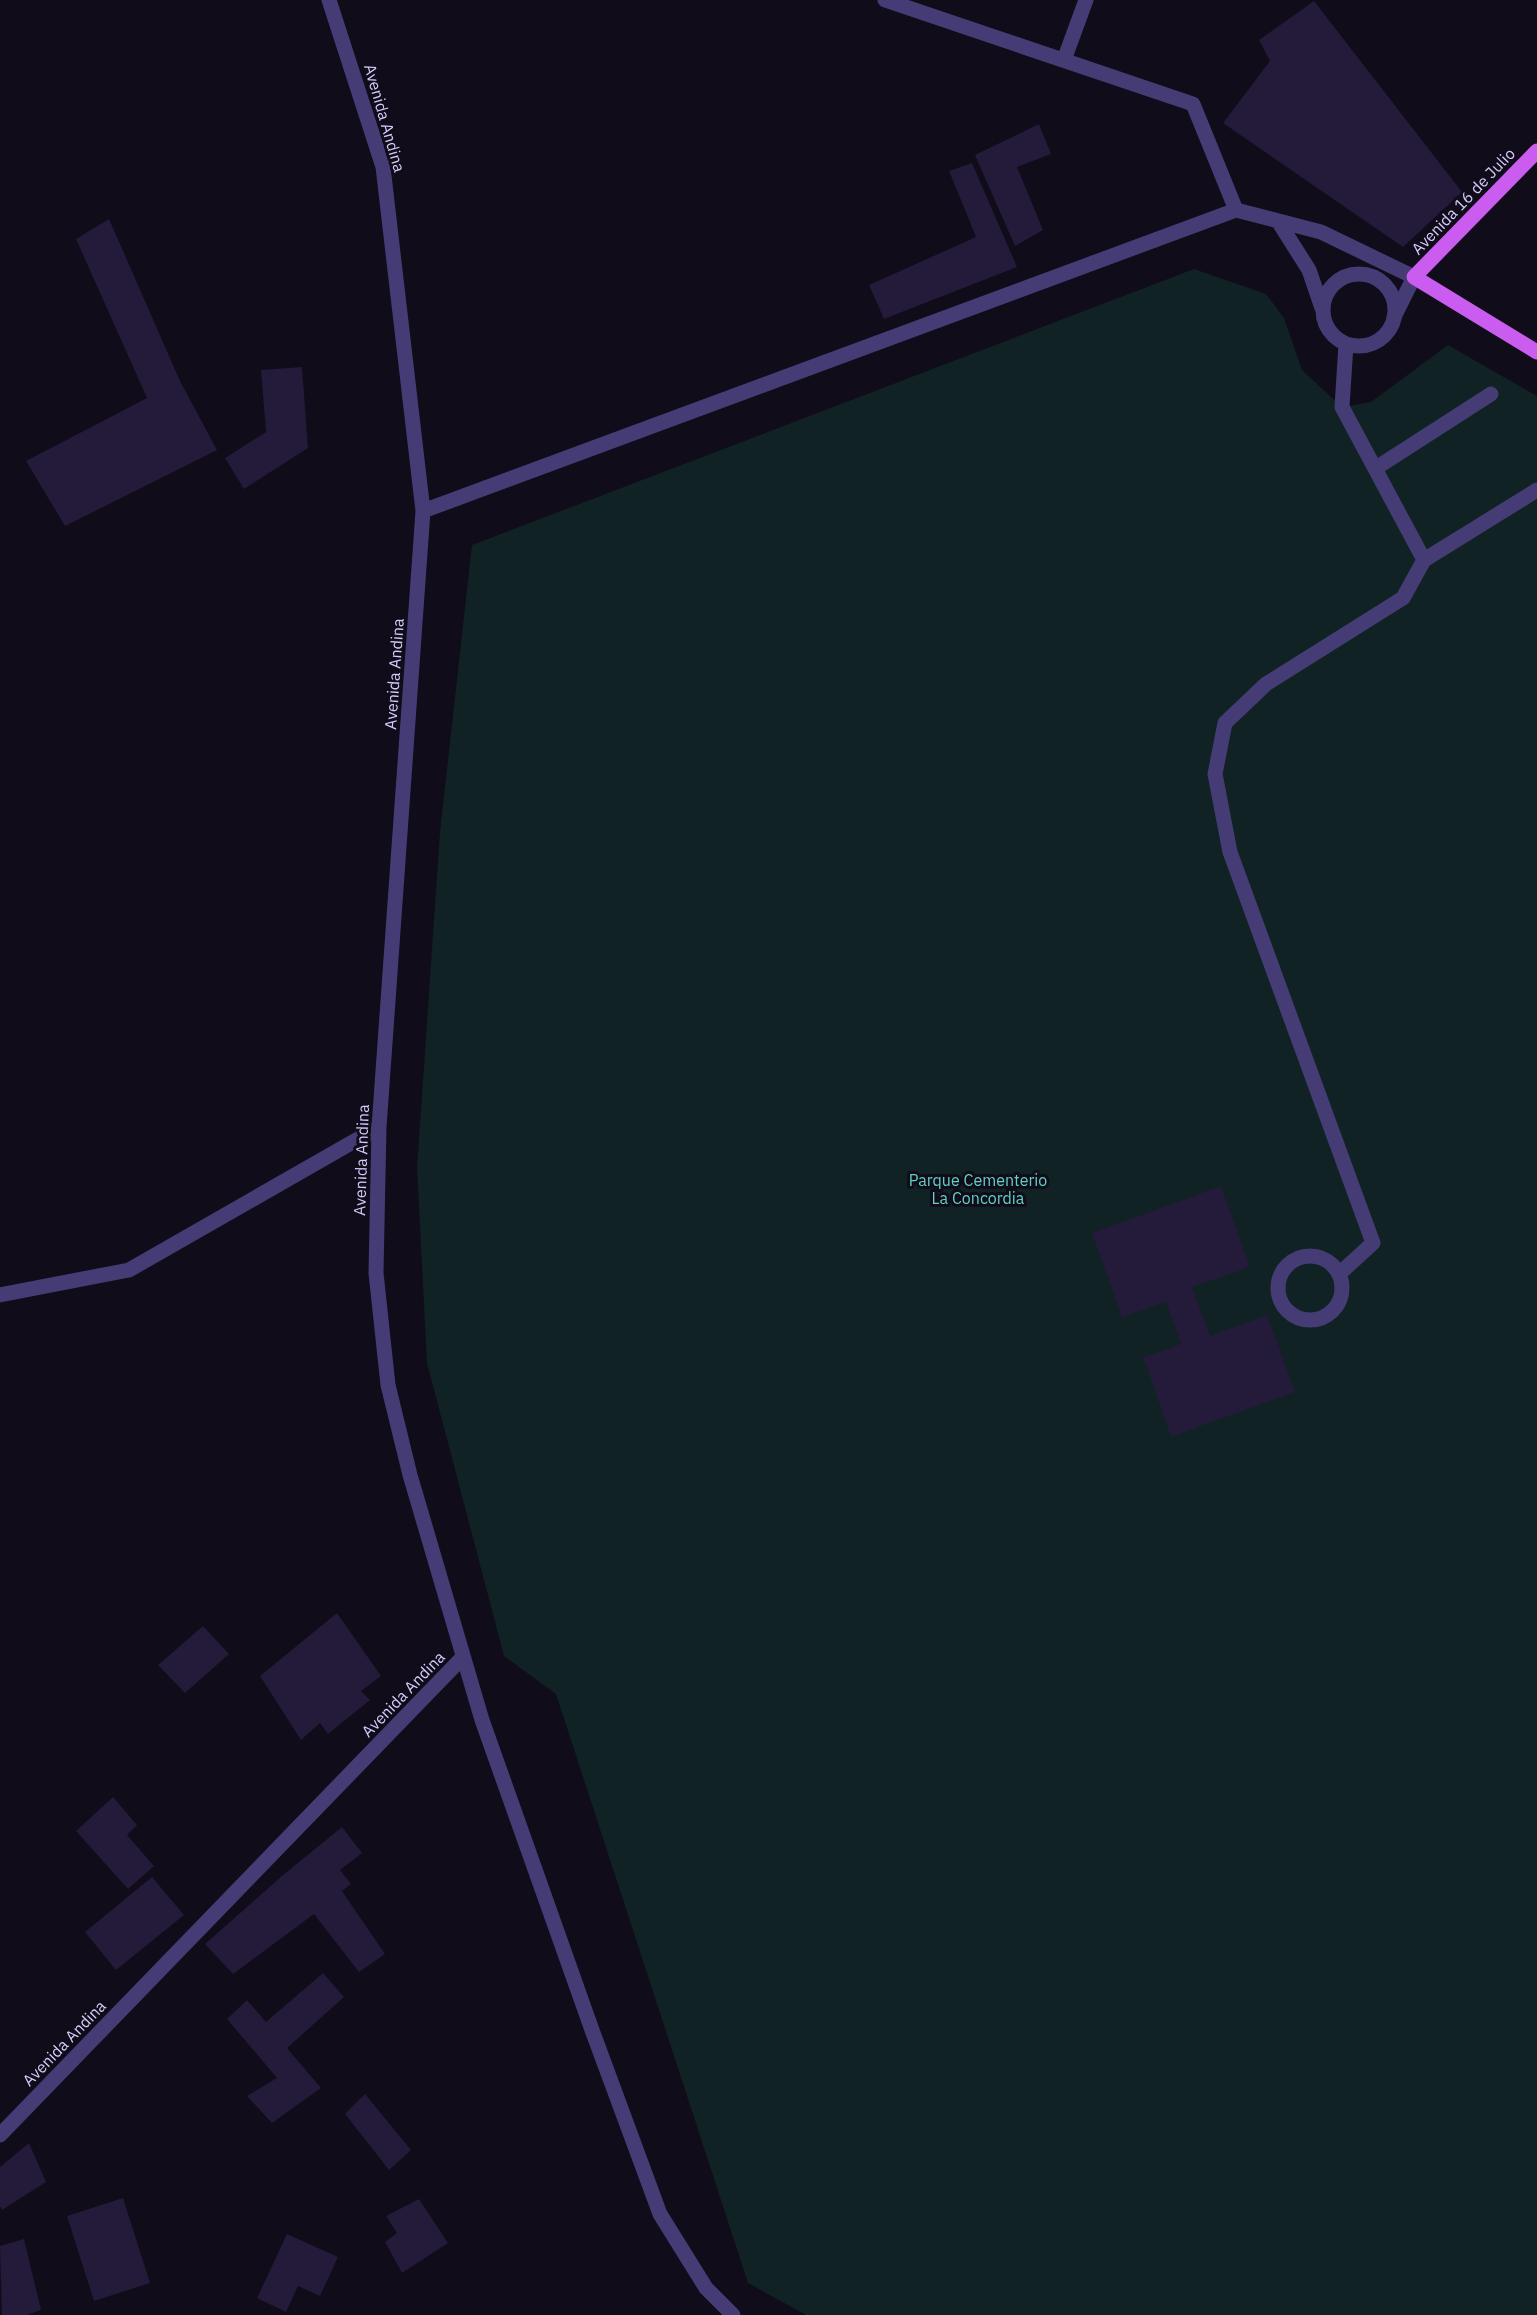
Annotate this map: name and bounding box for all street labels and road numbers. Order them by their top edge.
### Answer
street label: Avenida Andina [360,62,410,175]
street label: Avenida 16 de Julio [1407,143,1519,258]
street label: Avenida Andina [380,617,408,730]
street label: Avenida Andina [349,1104,373,1216]
street label: Avenida Andina [357,1647,449,1741]
street label: Avenida Andina [18,1996,110,2090]

